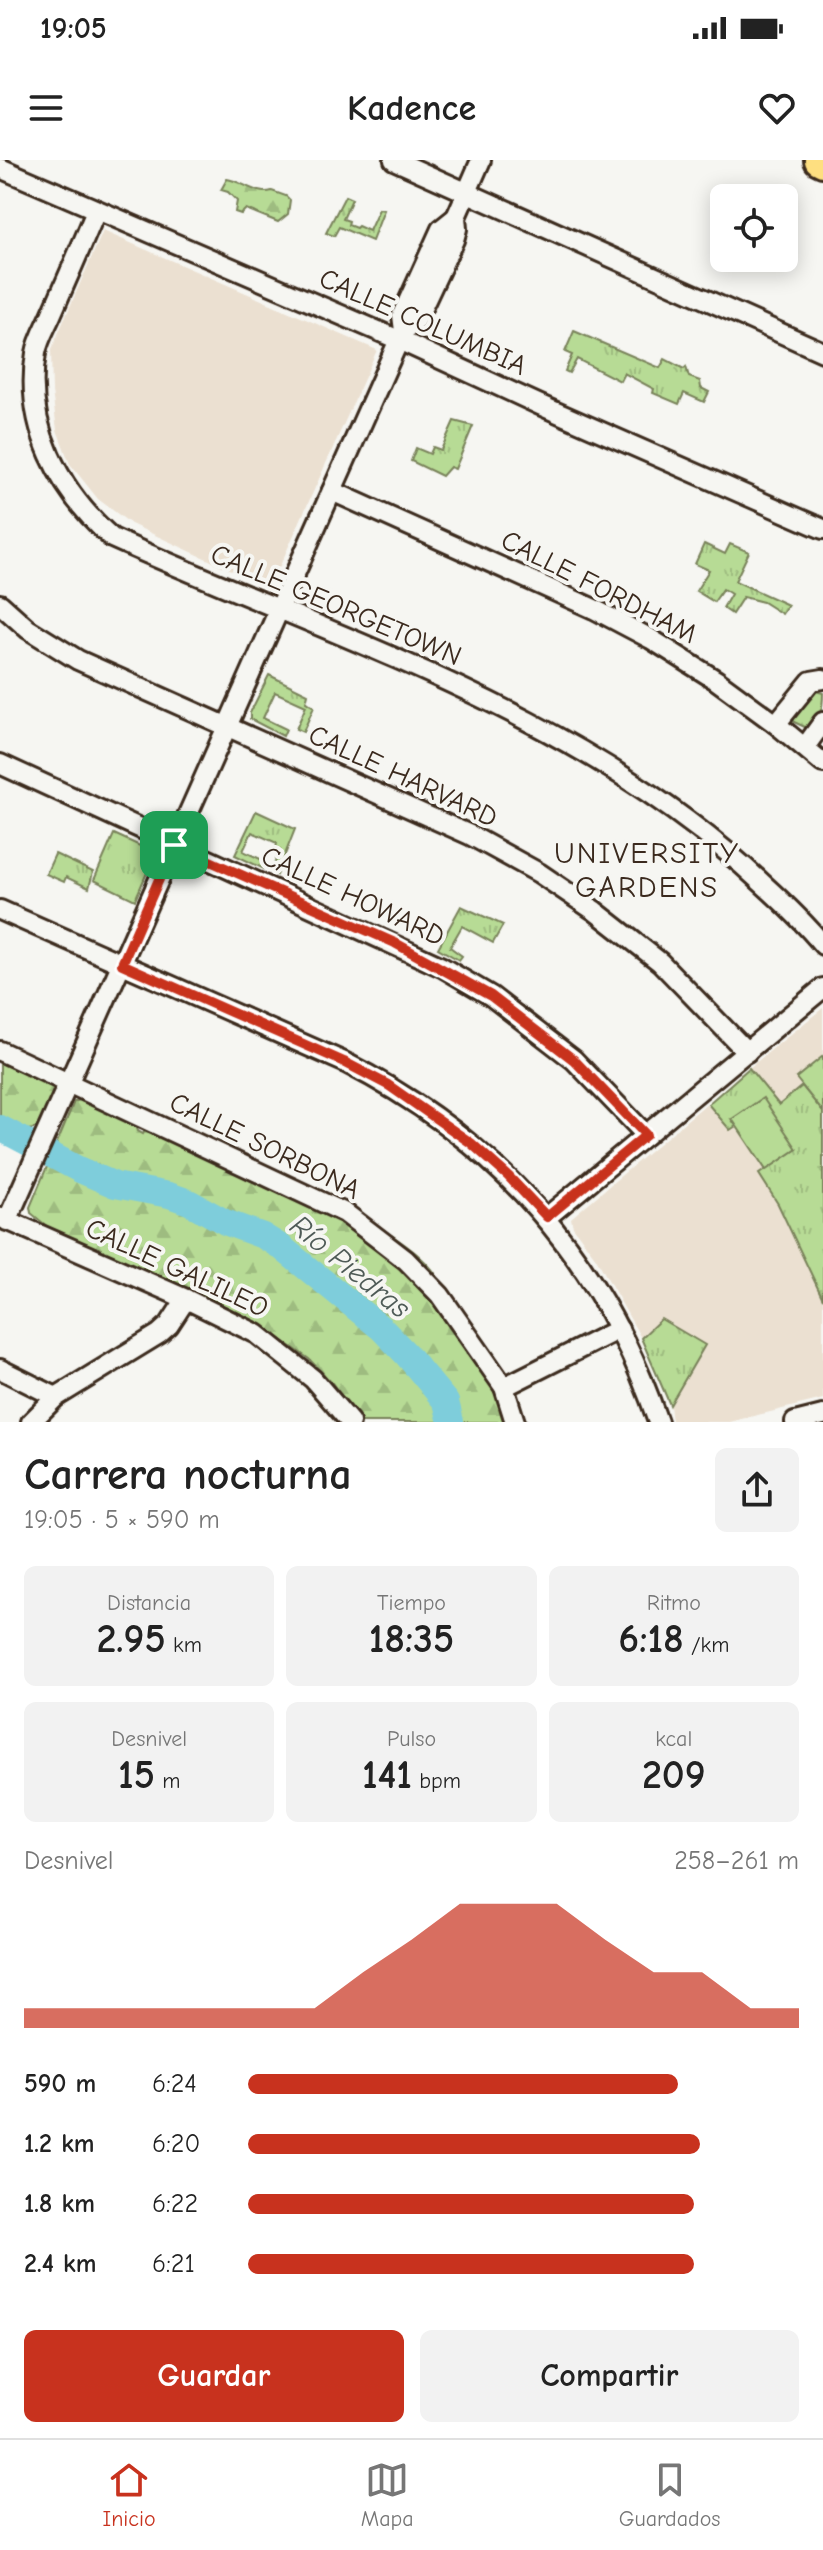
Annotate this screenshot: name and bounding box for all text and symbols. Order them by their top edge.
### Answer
text: 19:05 [40,11,107,46]
icon: menu [24,86,68,130]
icon: heart [755,86,799,130]
text: Kadence [347,88,476,129]
map controls [710,184,798,272]
button: locate [710,184,798,272]
street label: CALLE COLUMBIA [314,262,532,382]
street label: CALLE FORDHAM [496,524,702,650]
street label: CALLE GEORGETOWN [206,538,466,672]
street label: CALLE HARVARD [303,718,503,834]
pin [140,811,208,879]
icon: arrive [152,823,196,867]
district label: UNIVERSITY GARDENS [554,836,740,905]
street label: CALLE HOWARD [256,840,450,952]
street label: CALLE SORBONA [165,1086,365,1206]
water label: Río Piedras [283,1208,417,1326]
street label: CALLE GALILEO [81,1212,273,1324]
button: share [715,1448,799,1532]
text: Carrera nocturna [24,1449,352,1500]
text: 19:05 · 5 × 590 m [24,1505,220,1535]
text: Distancia [107,1590,191,1616]
text: Tiempo [377,1590,446,1616]
text: Ritmo [647,1590,701,1616]
text: 2.95 [96,1616,166,1662]
text: 18:35 [369,1616,454,1662]
text: 6:18 [618,1616,684,1662]
text: km [166,1632,202,1658]
text: /km [684,1632,729,1658]
text: Desnivel [111,1726,187,1752]
text: Pulso [387,1726,436,1752]
text: kcal [655,1726,692,1752]
text: 15 [118,1752,155,1798]
text: 141 [362,1752,412,1798]
text: 209 [642,1752,706,1798]
text: m [155,1768,180,1794]
text: bpm [412,1768,461,1794]
text: Desnivel [24,1846,114,1876]
text: 258–261 m [674,1846,799,1876]
text: 590 m [24,2069,96,2099]
text: 6:24 [152,2069,197,2099]
text: 1.2 km [24,2129,95,2159]
text: 6:20 [152,2129,200,2159]
text: 1.8 km [24,2189,95,2219]
text: 6:22 [152,2189,198,2219]
text: 2.4 km [24,2249,96,2279]
text: 6:21 [152,2249,195,2279]
button: Guardar [24,2330,404,2422]
button: Compartir [420,2330,799,2422]
tab: Inicio [103,2458,156,2532]
tab: Mapa [361,2458,414,2532]
tab: Guardados [619,2458,720,2532]

